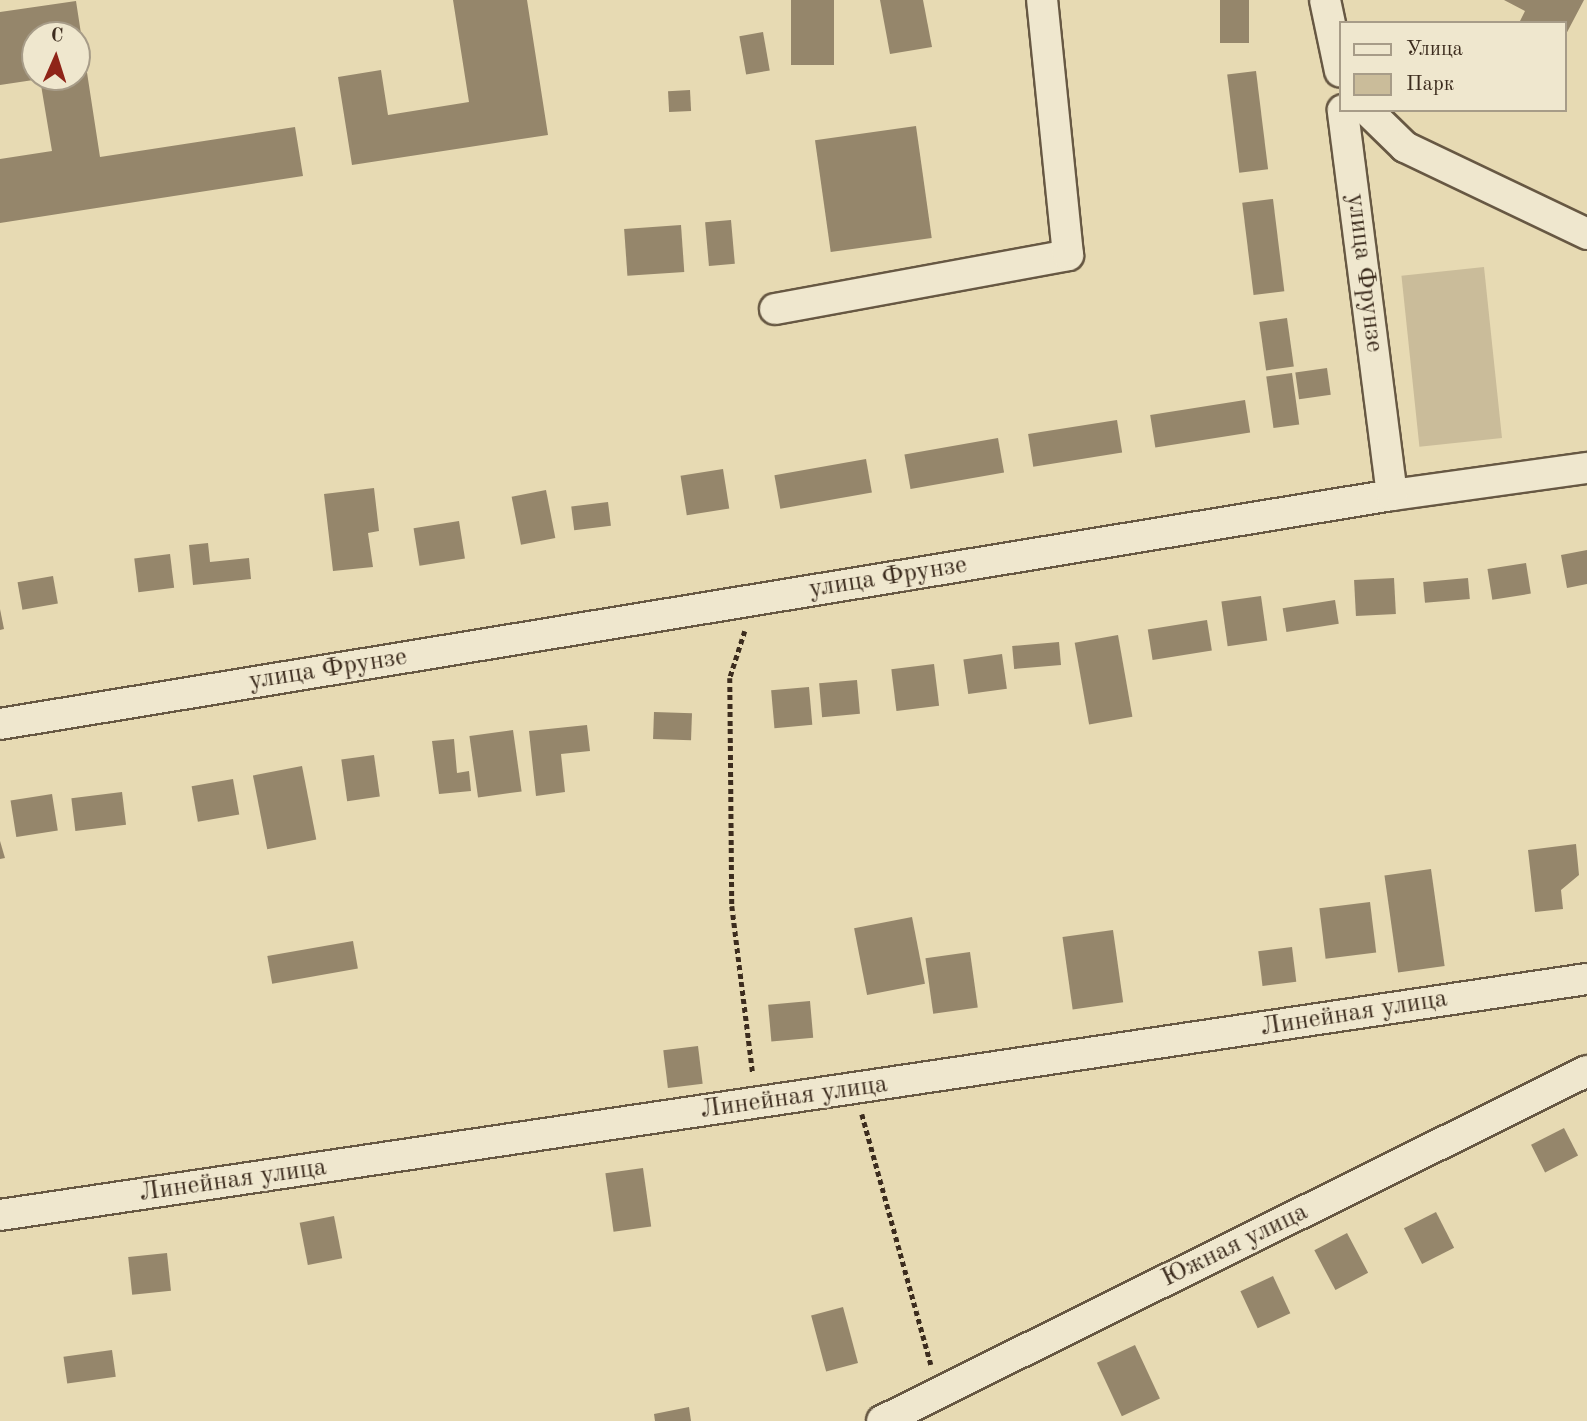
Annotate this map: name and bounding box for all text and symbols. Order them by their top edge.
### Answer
north arrow [21,21,91,91]
legend [1338,21,1566,112]
text: С [50,27,64,46]
text: Улица [1406,39,1463,60]
text: Парк [1406,74,1454,95]
street label: улица Фрунзе [1339,192,1389,354]
street label: улица Фрунзе [807,550,969,606]
street label: улица Фрунзе [247,642,409,698]
street label: Линейная улица [1258,984,1450,1044]
street label: Линейная улица [698,1069,890,1127]
street label: Линейная улица [137,1152,329,1210]
street label: Южная улица [1157,1197,1313,1295]

